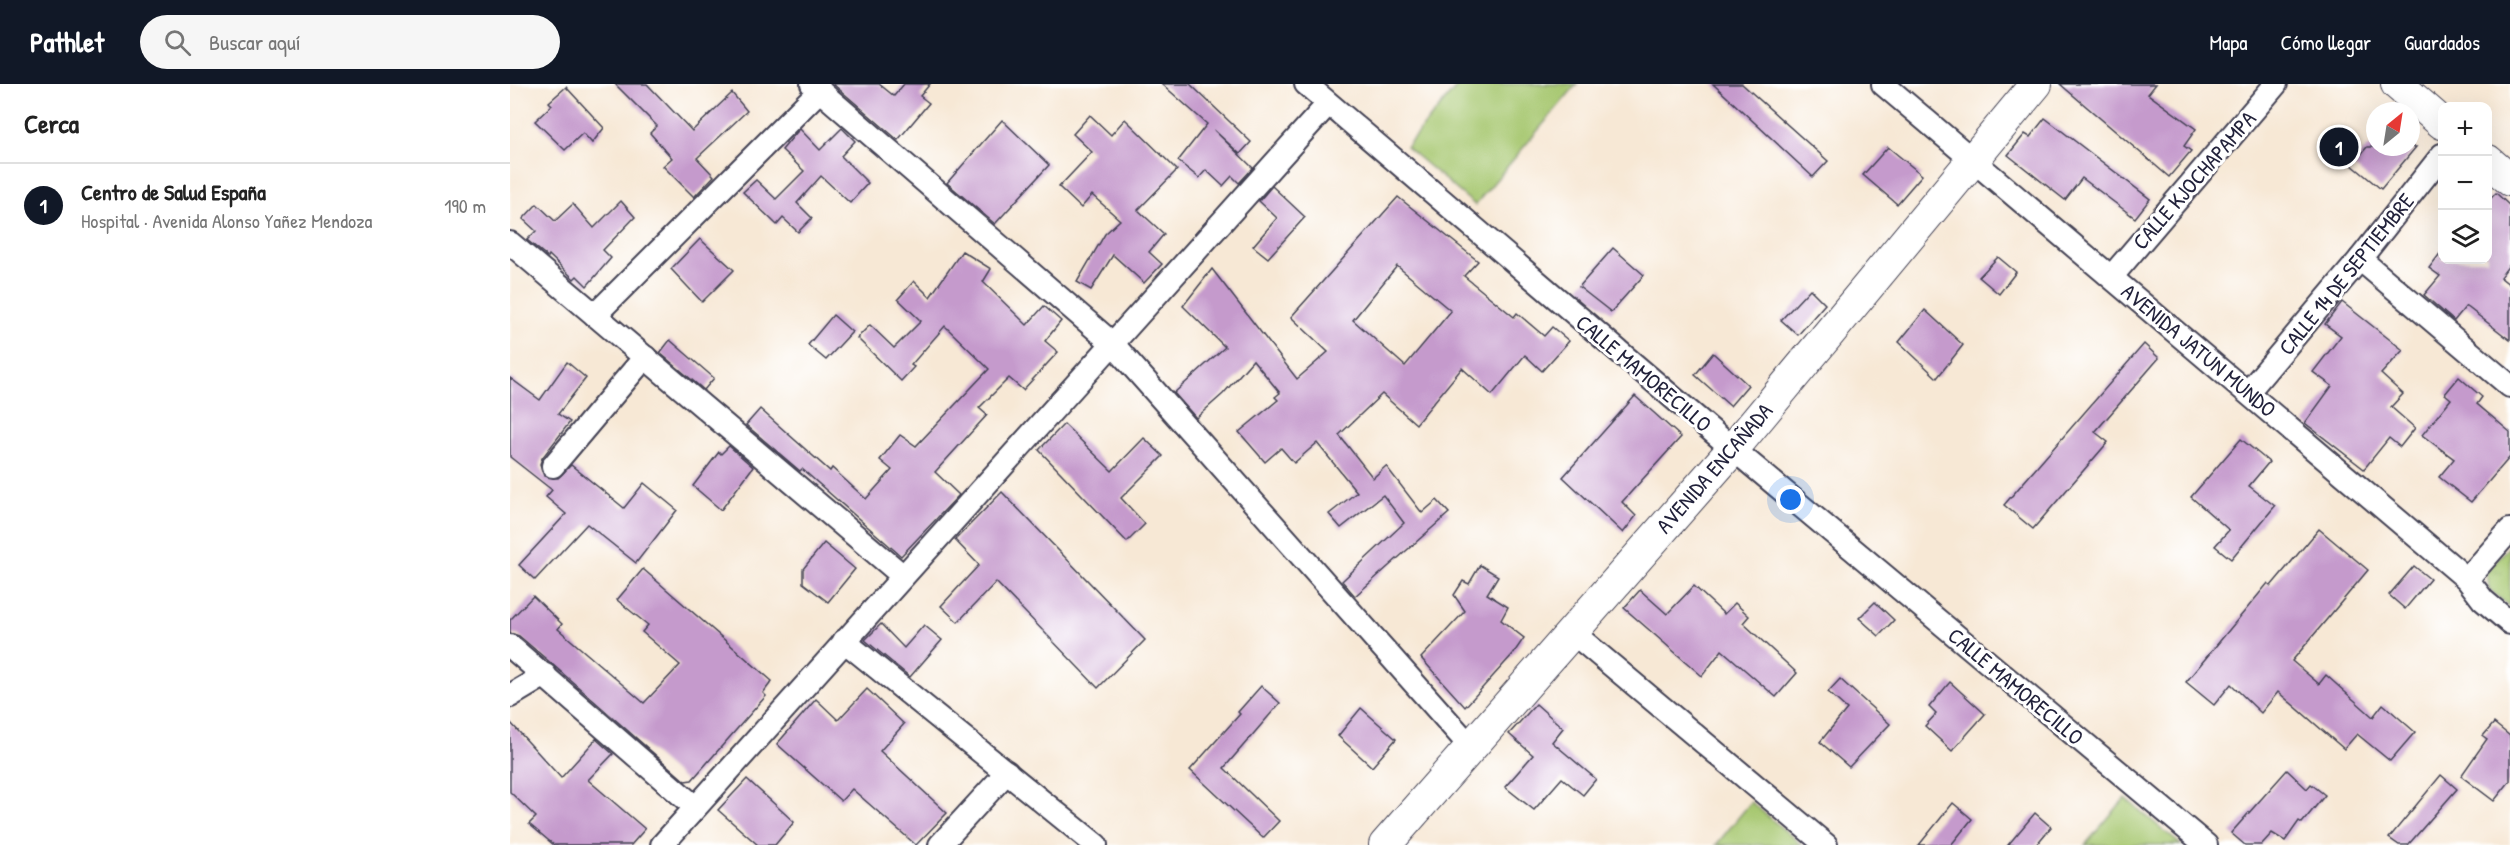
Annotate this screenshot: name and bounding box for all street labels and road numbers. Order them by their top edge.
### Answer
street label: CALLE KJOCHAPAMPA [2125,104,2263,256]
street label: CALLE 14 DE SEPTIEMBRE [2271,187,2421,361]
street label: AVENIDA JATUN MUNDO [2115,276,2283,424]
street label: CALLE MAMORECILLO [1570,307,1718,439]
street label: AVENIDA ENCAÑADA [1649,396,1779,540]
street label: CALLE MAMORECILLO [1942,620,2090,752]

